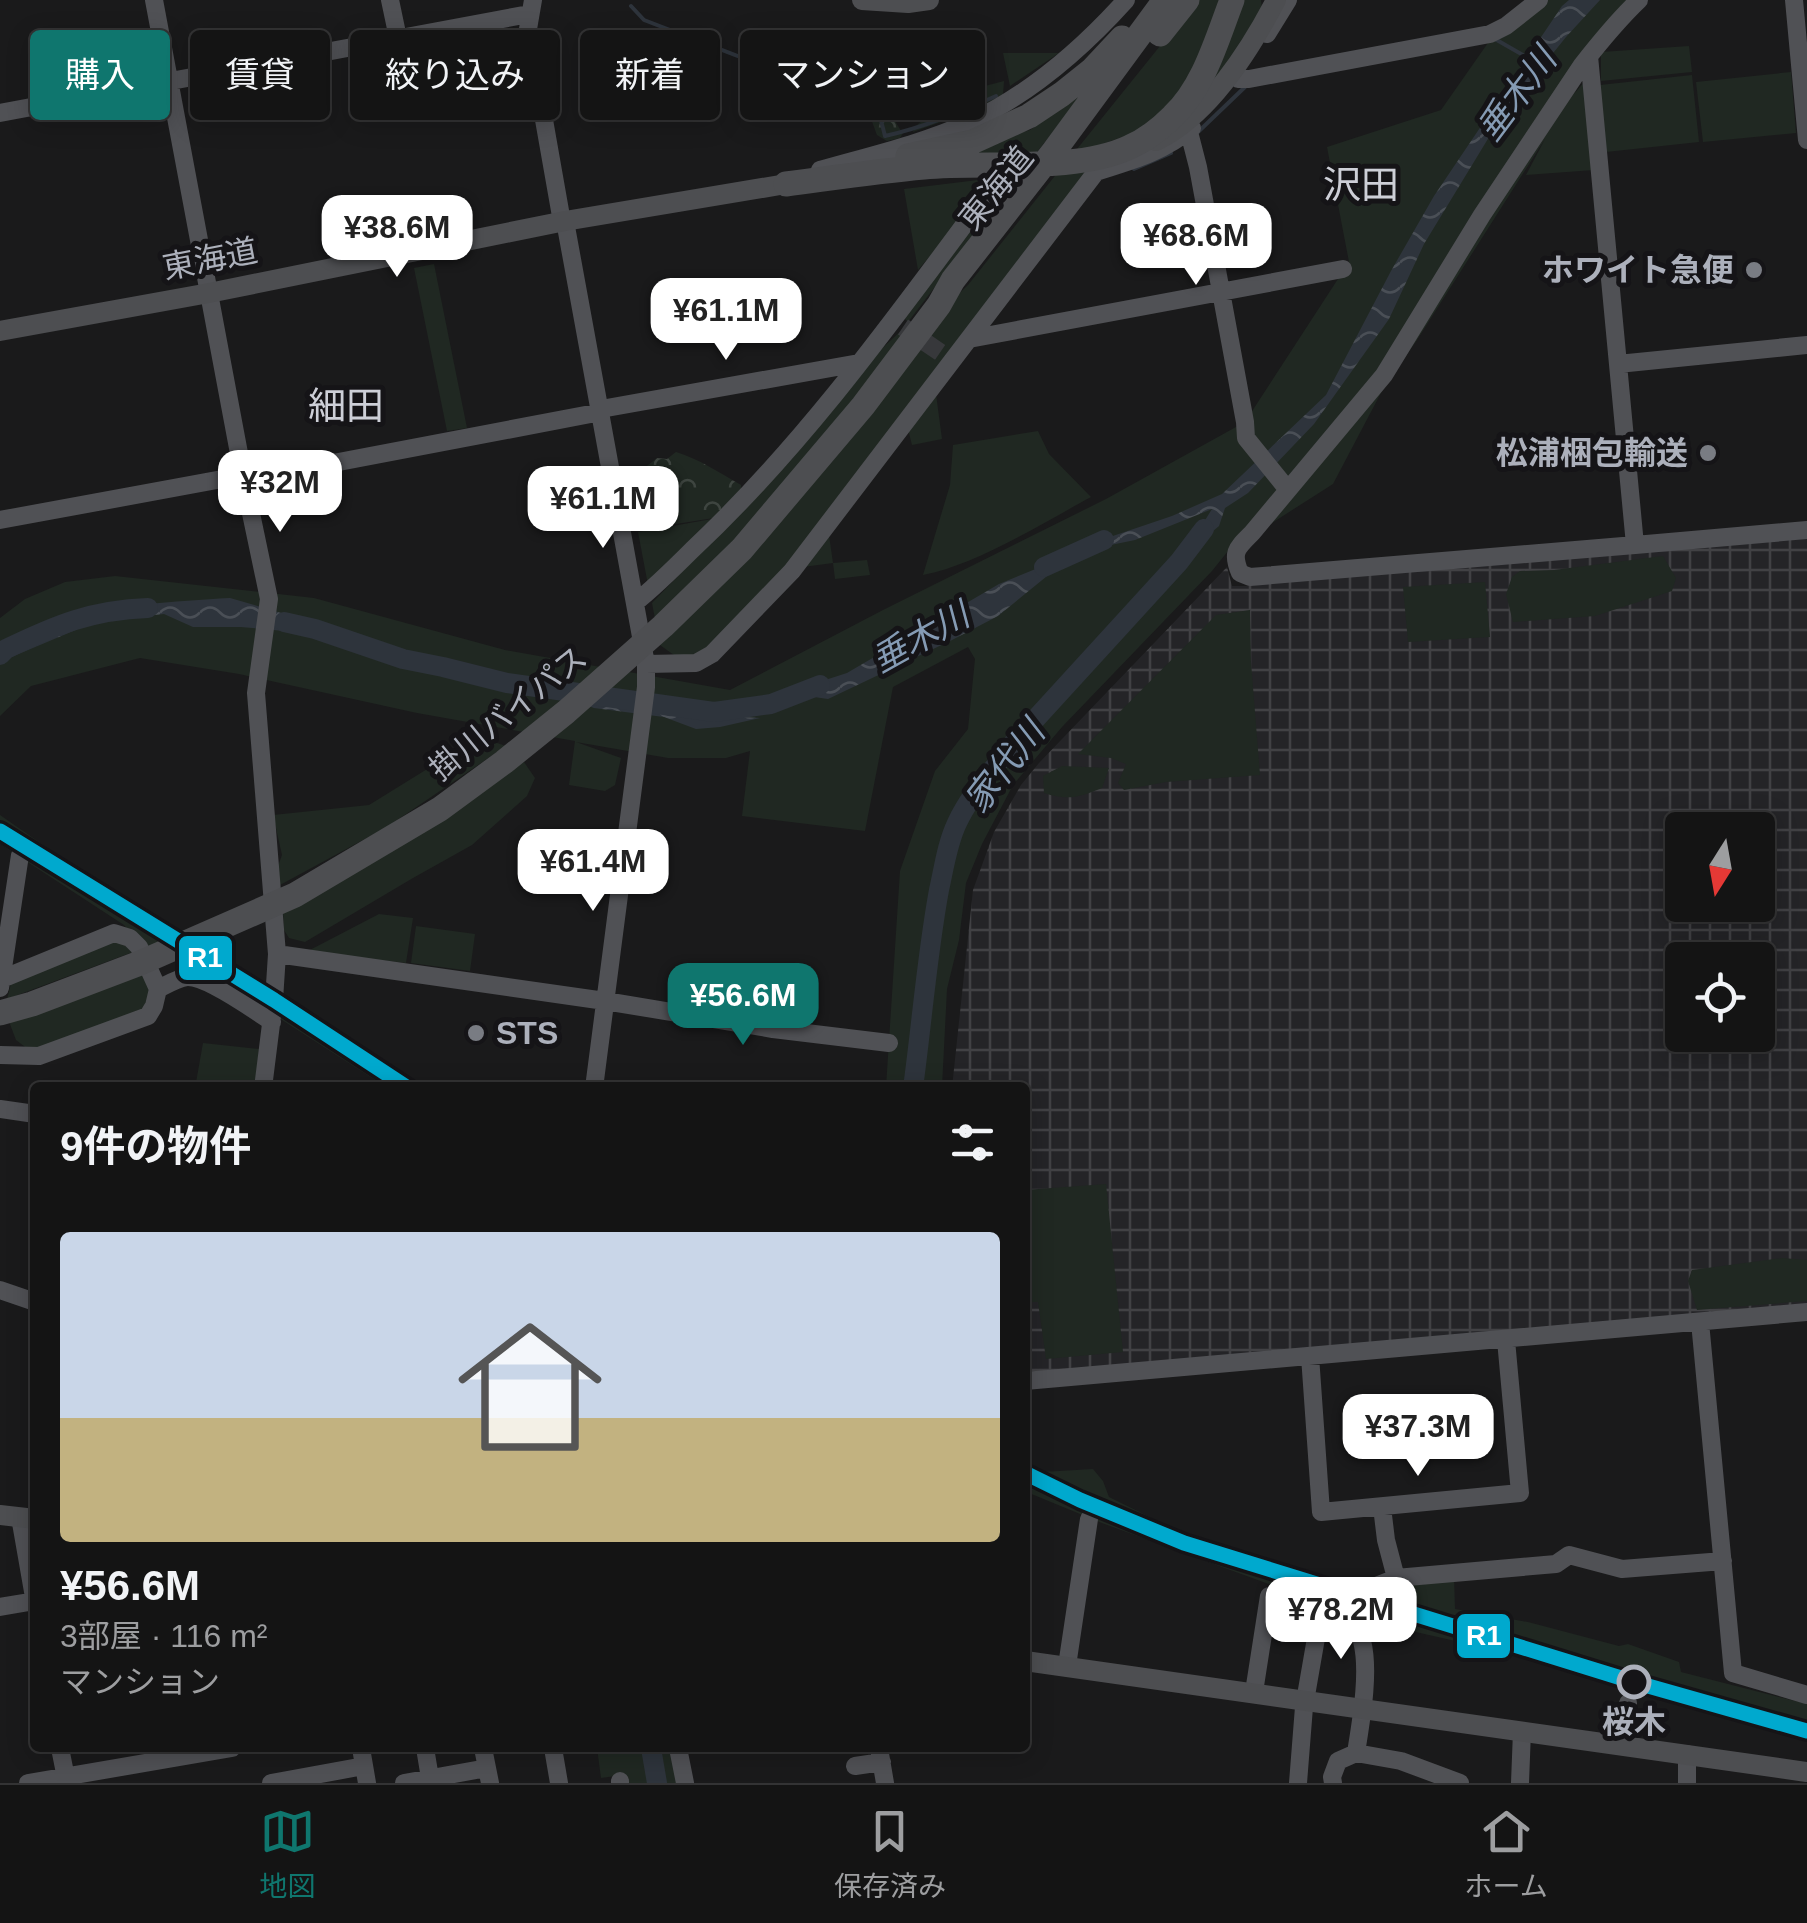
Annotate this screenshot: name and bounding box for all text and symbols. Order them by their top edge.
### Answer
chip: 購入 [30,30,170,120]
chip: 賃貸 [190,30,330,120]
chip: 絞り込み [350,30,560,120]
chip: 新着 [580,30,720,120]
chip: マンション [740,30,985,120]
water label: 垂木川 [1469,37,1566,148]
street label: 東海道 [952,139,1040,237]
district label: 沢田 [1323,164,1399,206]
pin: ¥38.6M [316,195,478,280]
pin: ¥68.6M [1115,203,1277,288]
text: ¥38.6M [344,209,450,245]
text: ¥68.6M [1143,217,1249,253]
street label: 東海道 [159,232,261,286]
place label: ホワイト急便 [1542,252,1734,288]
marker: ホワイト急便 [1743,259,1765,281]
pin: ¥61.1M [645,278,807,363]
text: ¥61.1M [673,292,779,328]
district label: 細田 [308,385,384,427]
place label: 松浦梱包輸送 [1496,435,1688,471]
marker: 松浦梱包輸送 [1697,442,1719,464]
pin: ¥32M [221,450,339,535]
text: ¥32M [240,464,320,500]
pin: ¥61.1M [522,466,684,551]
text: ¥61.1M [550,480,656,516]
water label: 垂木川 [865,593,979,680]
street label: 掛川バイパス [422,639,594,787]
water label: 家代川 [956,709,1054,819]
north arrow [1665,812,1775,922]
map controls [1665,812,1775,1052]
pin: ¥61.4M [512,829,674,914]
text: ¥61.4M [540,843,646,879]
line badge: R1 [177,934,234,982]
text: R1 [187,942,223,973]
button: locate [1665,942,1775,1052]
pin: ¥56.6M [662,963,824,1048]
text: ¥56.6M [690,977,796,1013]
place label: STS [496,1015,558,1051]
marker: STS [465,1022,487,1044]
icon: filters [945,1115,1000,1170]
text: 9件の物件 [60,1123,251,1170]
icon: home [440,1297,620,1477]
pin: ¥37.3M [1337,1394,1499,1479]
text: ¥37.3M [1365,1408,1471,1444]
text: ¥56.6M [60,1562,200,1609]
pin: ¥78.2M [1260,1577,1422,1662]
text: ¥78.2M [1288,1591,1394,1627]
line badge: R1 [1455,1612,1512,1660]
text: 3部屋 · 116 m² [60,1618,267,1654]
text: R1 [1466,1620,1502,1651]
text: マンション [60,1664,220,1700]
marker: 桜木 [1618,1666,1650,1698]
place label: 桜木 [1602,1704,1666,1740]
tab: 地図 [259,1804,315,1904]
tab: 保存済み [834,1804,946,1904]
tab: ホーム [1465,1804,1548,1904]

